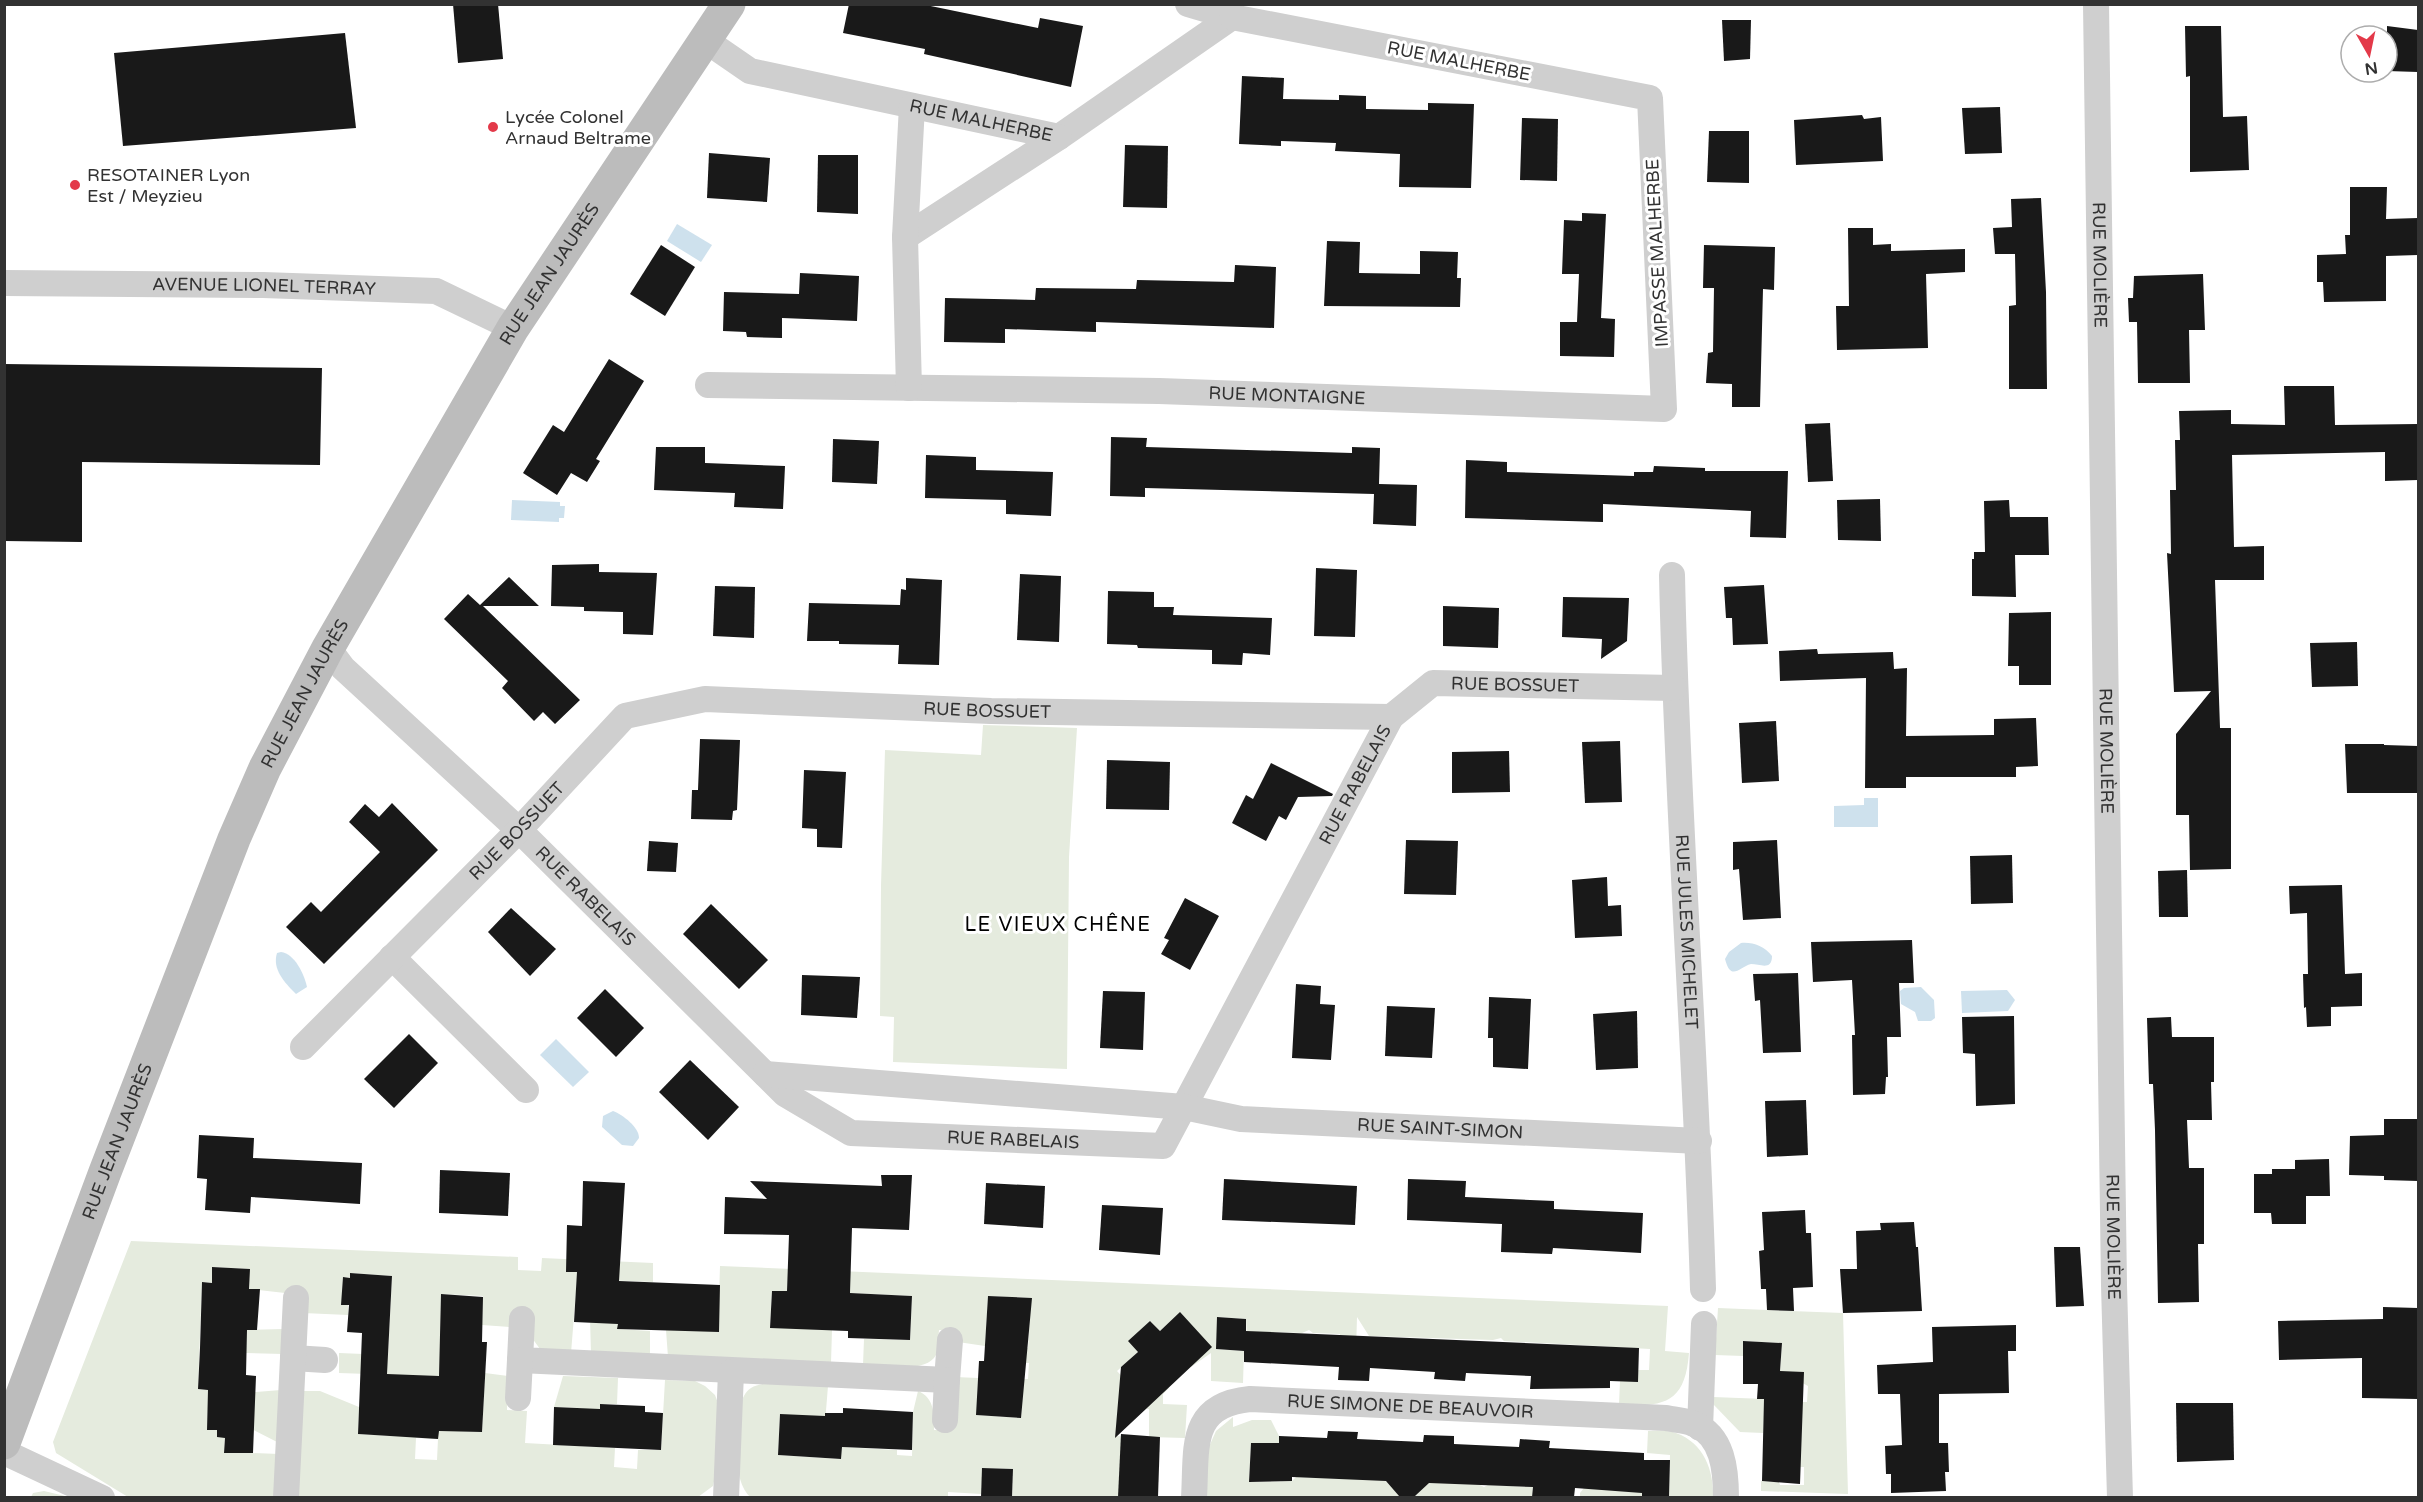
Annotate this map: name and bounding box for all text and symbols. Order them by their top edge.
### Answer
north arrow [2339,24,2399,84]
street label: RUE MALHERBE [1385,36,1533,86]
text: N [2363,57,2379,79]
street label: RUE MALHERBE [908,94,1055,146]
place label: Lycée Colonel Arnaud Beltrame [505,106,651,149]
marker: Lycée Colonel Arnaud Beltrame [486,120,500,134]
street label: IMPASSE MALHERBE [1641,158,1673,348]
place label: RESOTAINER Lyon Est / Meyzieu [87,164,250,207]
marker: RESOTAINER Lyon Est / Meyzieu [68,178,82,192]
street label: RUE JEAN JAURÈS [495,199,604,349]
street label: RUE MOLIÈRE [2088,202,2112,328]
street label: AVENUE LIONEL TERRAY [152,273,377,300]
street label: RUE MONTAIGNE [1208,382,1366,409]
street label: RUE JEAN JAURÈS [256,615,353,772]
street label: RUE BOSSUET [1451,672,1579,697]
street label: RUE MOLIÈRE [2095,688,2118,814]
street label: RUE BOSSUET [923,697,1051,723]
street label: RUE RABELAIS [1314,721,1396,848]
street label: RUE BOSSUET [464,777,569,885]
street label: RUE JULES MICHELET [1671,834,1703,1030]
street label: RUE RABELAIS [531,842,640,951]
district label: LE VIEUX CHÊNE [964,912,1152,937]
street label: RUE JEAN JAURÈS [77,1060,157,1223]
street label: RUE SAINT-SIMON [1357,1114,1524,1144]
street label: RUE RABELAIS [947,1126,1080,1154]
street label: RUE MOLIÈRE [2101,1174,2125,1300]
street label: RUE SIMONE DE BEAUVOIR [1287,1390,1534,1423]

